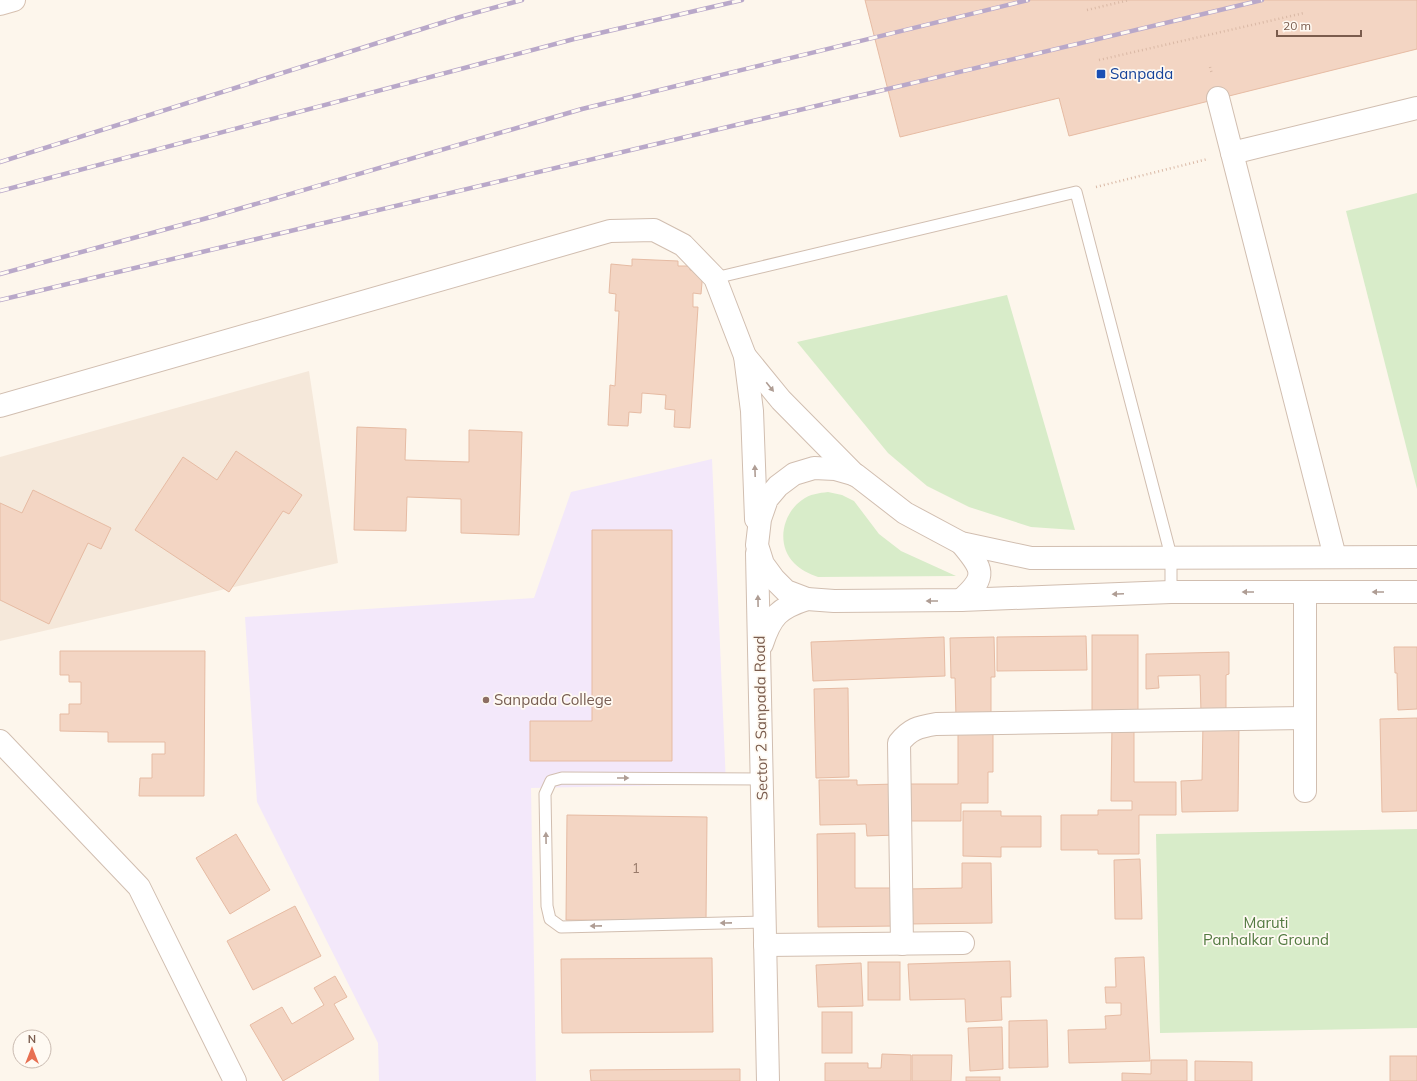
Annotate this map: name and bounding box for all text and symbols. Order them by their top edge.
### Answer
scale bar [1277,12,1361,38]
text: 20 m [1283,18,1311,33]
place label: Sanpada [1110,64,1173,83]
marker: Sanpada [1095,68,1107,80]
one-way arrow [765,381,774,392]
one-way arrow [751,465,758,477]
one-way arrow [1241,589,1254,595]
one-way arrow [1371,589,1384,595]
one-way arrow [1111,591,1124,597]
one-way arrow [755,595,762,607]
one-way arrow [925,598,938,604]
street label: Sector 2 Sanpada Road [750,635,771,801]
place label: Sanpada College [494,690,612,709]
marker: Sanpada College [481,695,491,705]
one-way arrow [617,775,630,781]
one-way arrow [543,831,549,844]
house number: 1 [632,860,640,876]
park label: Maruti Panhalkar Ground [1203,913,1329,949]
one-way arrow [719,920,732,926]
one-way arrow [590,923,602,930]
north arrow [12,1029,52,1069]
text: N [28,1032,36,1046]

